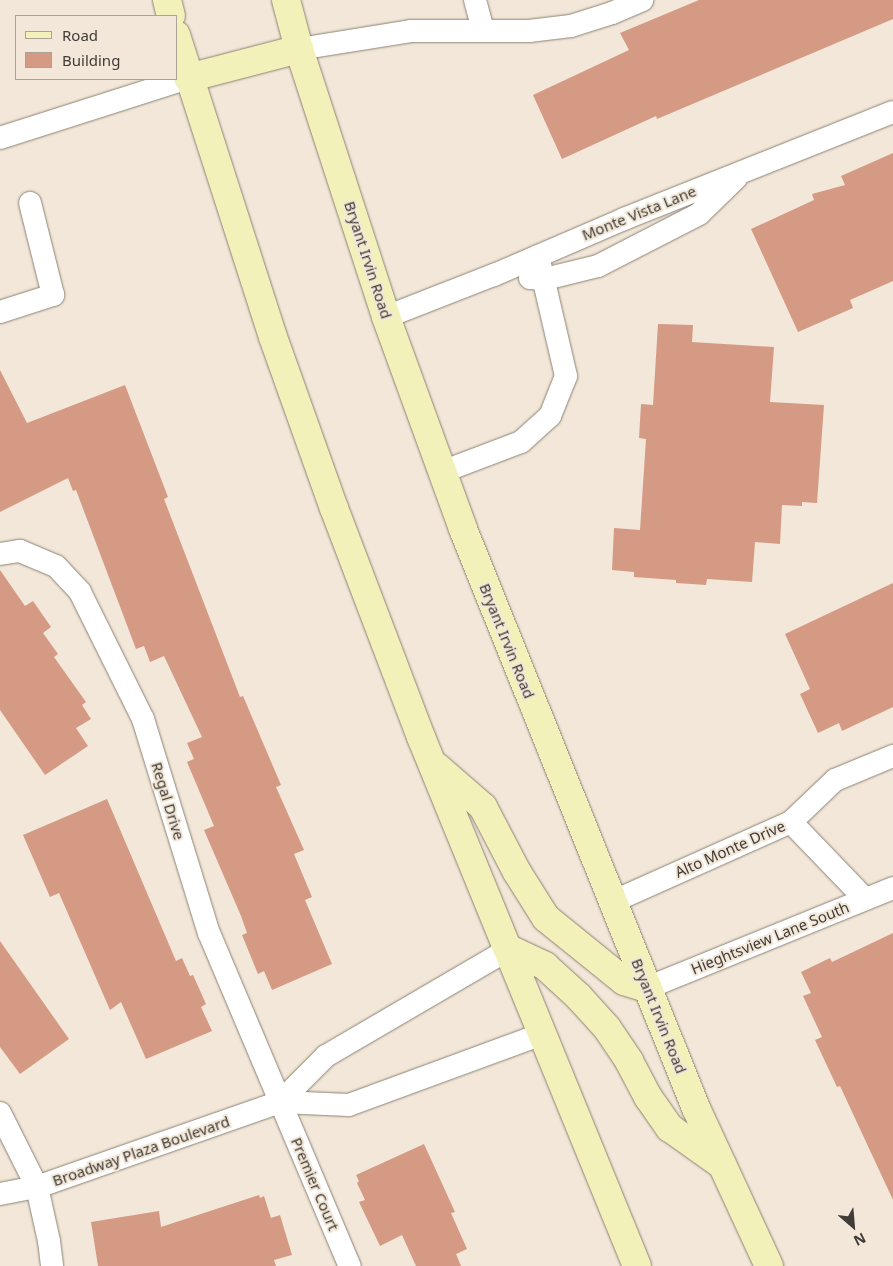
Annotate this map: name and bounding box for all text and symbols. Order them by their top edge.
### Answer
legend [15,15,178,80]
text: Road [62,25,98,45]
text: Building [62,50,120,70]
street label: Monte Vista Lane [579,182,699,244]
street label: Bryant Irvin Road [341,199,395,321]
street label: Bryant Irvin Road [476,581,538,701]
street label: Regal Drive [148,760,188,842]
street label: Alto Monte Drive [672,817,788,881]
street label: Hieghtsview Lane South [688,898,852,978]
street label: Bryant Irvin Road [628,956,690,1076]
street label: Broadway Plaza Boulevard [50,1112,232,1190]
street label: Premier Court [287,1135,343,1233]
north arrow [828,1201,878,1251]
text: N [851,1229,869,1251]

